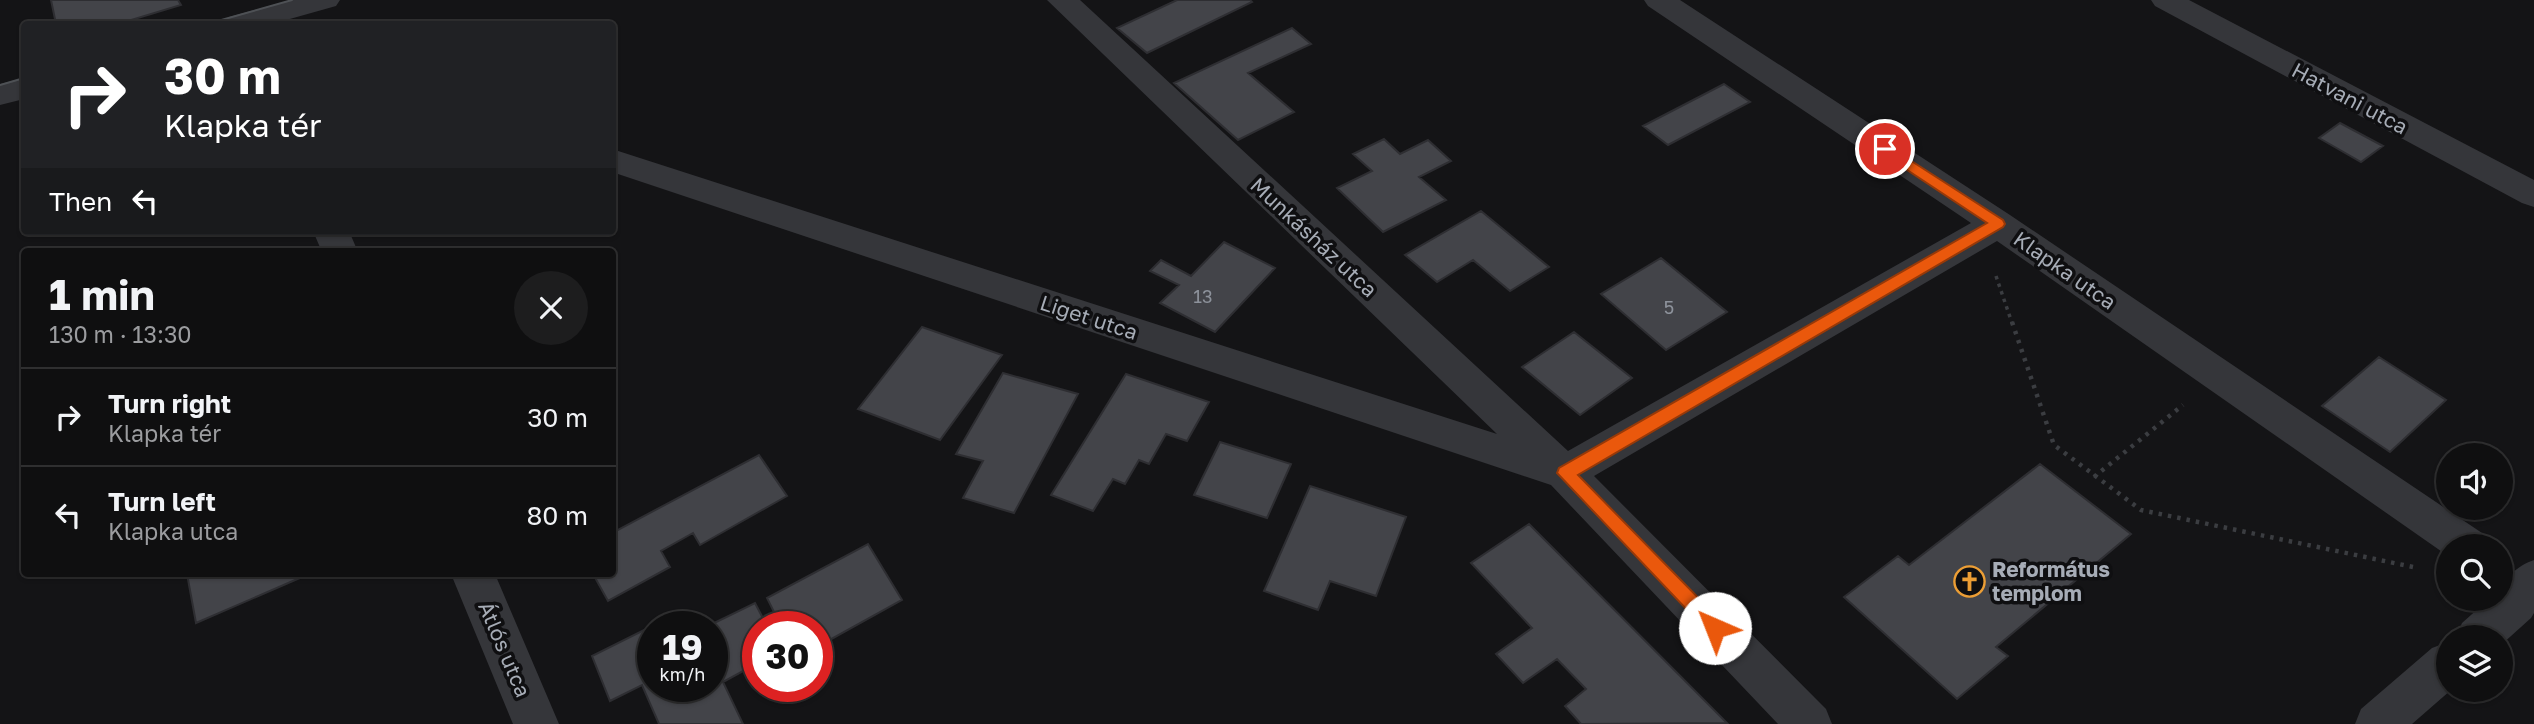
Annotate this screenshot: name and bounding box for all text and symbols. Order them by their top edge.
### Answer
text: 30 m [164,46,281,105]
icon: right [49,49,140,140]
street label: Hatvani utca [2288,57,2412,139]
text: Klapka tér [164,106,321,144]
pin [1855,119,1915,179]
icon: arrive [1866,130,1904,168]
street label: Munkásház utca [1245,172,1383,302]
icon: left [126,182,164,220]
text: Then [49,186,112,217]
street label: Klapka utca [2009,225,2121,315]
text: 1 min [49,269,155,319]
button: close [514,271,588,345]
house number: 13 [1193,285,1213,307]
street label: Liget utca [1037,289,1141,345]
house number: 5 [1664,296,1674,318]
text: 130 m · 13:30 [49,320,192,348]
text: Turn right [108,388,231,419]
icon: right [49,398,87,436]
text: 30 m [527,402,588,433]
text: Klapka tér [108,419,221,447]
map controls [2436,443,2513,702]
button: sound [2436,443,2513,520]
text: Turn left [108,486,216,517]
icon: left [49,496,87,534]
text: 80 m [527,500,588,531]
text: Klapka utca [108,517,238,545]
button: search [2436,534,2513,611]
place label: Református templom [1992,556,2110,606]
church icon: Református templom [1952,564,1986,598]
position arrow [1678,591,1752,665]
street label: Átlós utca [473,597,537,701]
speed limit sign: 30 [742,611,833,702]
button: layers [2436,625,2513,702]
text: 19 [662,626,703,668]
text: km/h [660,663,705,685]

